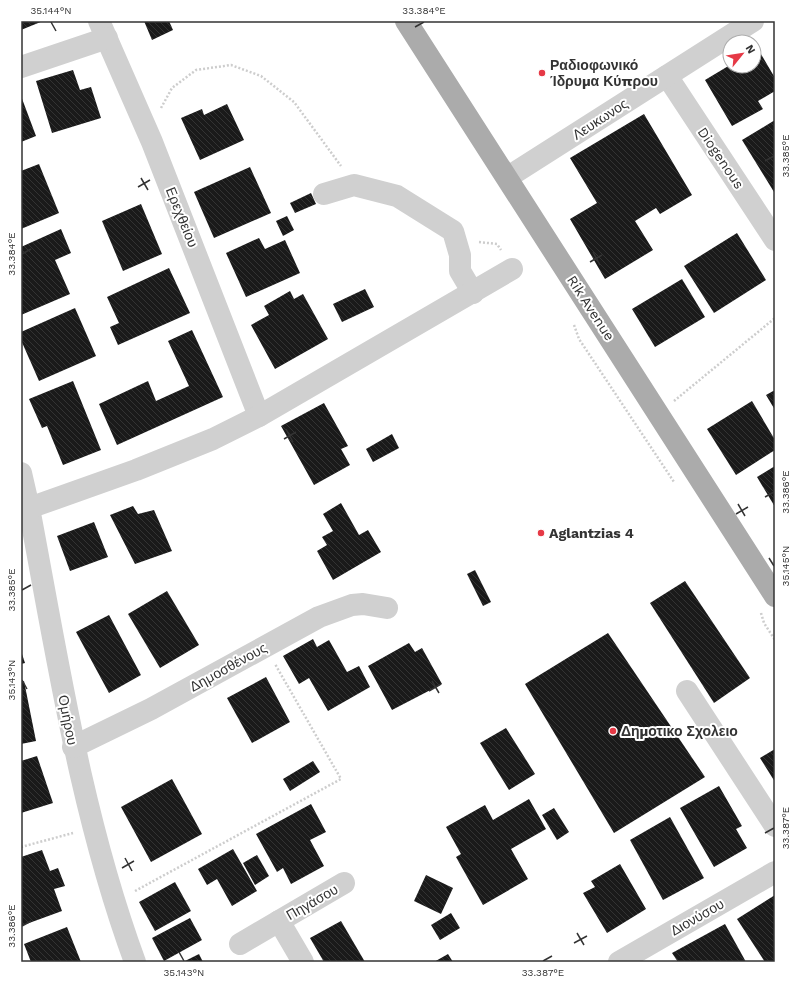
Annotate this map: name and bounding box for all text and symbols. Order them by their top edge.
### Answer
text: 35.144°N [30,5,72,16]
text: 33.384°E [402,5,446,16]
north arrow [722,34,762,74]
text: N [743,42,758,56]
place label: Ραδιοφωνικό Ίδρυμα Κύπρου [550,57,658,89]
marker: Ραδιοφωνικό Ίδρυμα Κύπρου [537,68,547,78]
street label: Λευκωνος [569,95,631,143]
street label: Diogenous [695,124,747,192]
text: 33.385°E [780,134,791,178]
street label: Ερεχθείου [163,185,201,249]
text: 33.384°E [6,232,17,276]
street label: Rik Avenue [564,272,618,344]
text: 33.386°E [780,470,791,514]
place label: Aglantzias 4 [549,525,634,541]
marker: Aglantzias 4 [536,528,546,538]
text: 35.145°N [780,546,791,586]
text: 33.385°E [6,568,17,612]
street label: Δημοσθένους [187,639,269,695]
text: 35.143°N [6,660,17,700]
street label: Ομήρου [55,694,81,746]
place label: Δημοτικο Σχολειο [621,723,738,739]
marker: Δημοτικο Σχολειο [608,726,618,736]
text: 33.387°E [780,807,791,849]
street label: Πηγάσου [283,881,341,923]
street label: Διονύσου [667,895,727,939]
text: 33.386°E [6,904,17,948]
text: 35.143°N [164,967,204,978]
text: 33.387°E [522,967,564,978]

